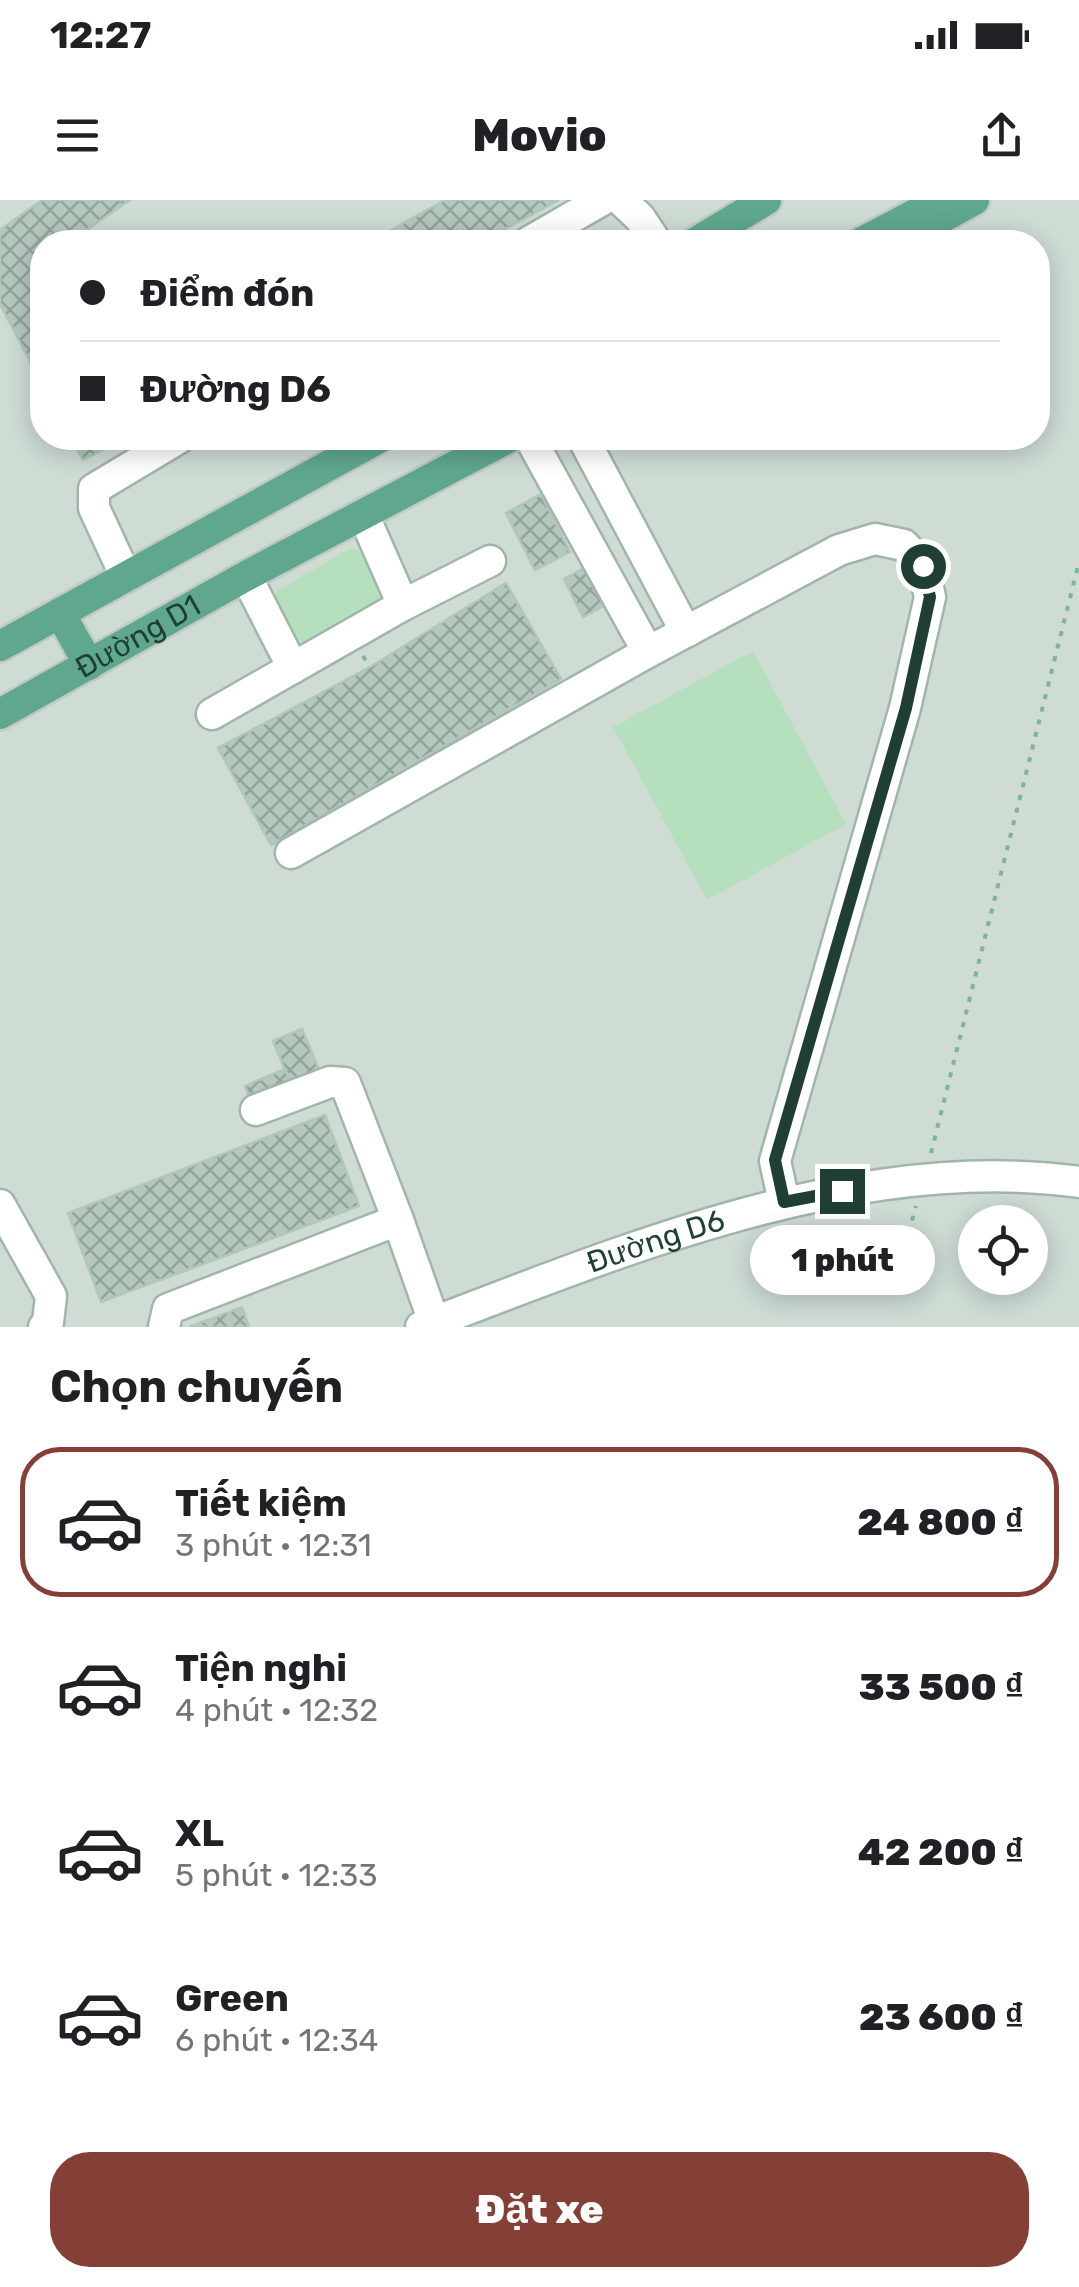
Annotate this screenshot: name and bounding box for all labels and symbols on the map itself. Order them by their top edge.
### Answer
route start [901,544,946,589]
street label: Đường D1 [69,587,207,686]
route end [820,1169,865,1214]
street label: Đường D6 [582,1202,729,1281]
callout: 1 phút [750,1226,934,1296]

